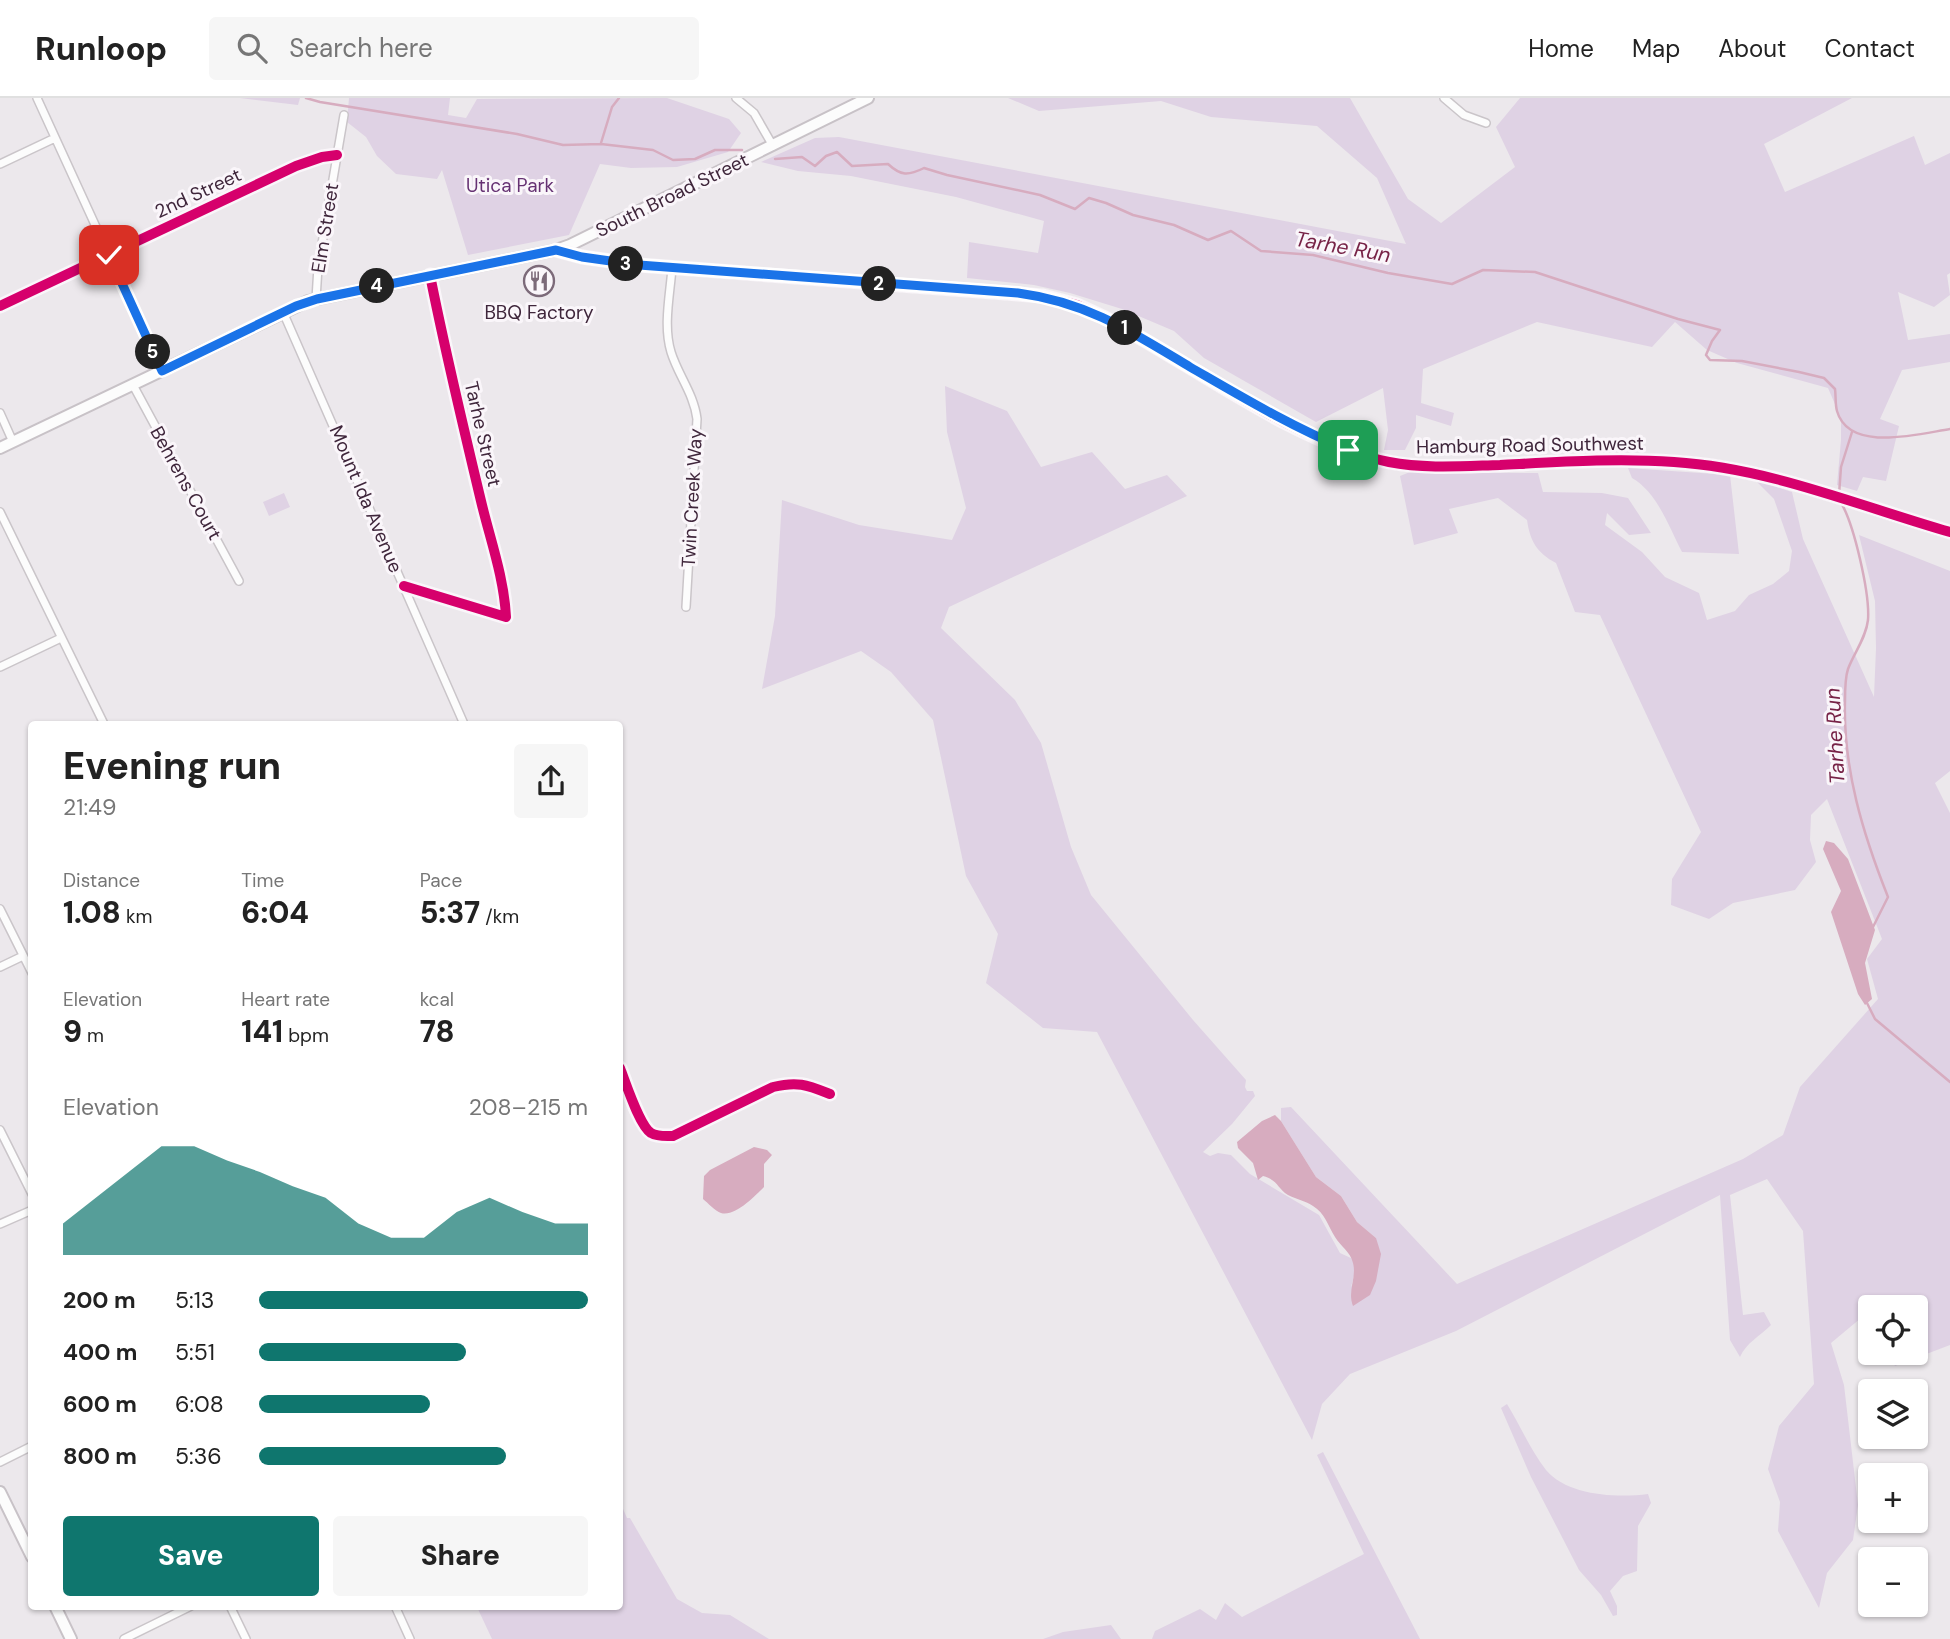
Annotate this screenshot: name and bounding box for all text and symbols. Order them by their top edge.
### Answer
search box [209,17,699,80]
text: Runloop [35,27,167,70]
icon: search [233,29,271,67]
text: Search here [289,31,433,65]
text: Home [1528,33,1594,64]
text: Map [1632,33,1680,64]
text: About [1718,33,1787,64]
text: Contact [1825,33,1915,64]
street label: South Broad Street [591,147,753,243]
street label: 2nd Street [151,162,245,224]
park label: Utica Park [466,173,555,198]
street label: Elm Street [306,181,344,275]
pin [79,225,139,285]
water label: Tarhe Run [1293,225,1393,269]
icon: check [90,236,128,274]
pin: 3 [608,246,644,282]
text: 3 [620,251,631,276]
restaurant icon: BBQ Factory [522,264,556,298]
pin: 2 [862,266,896,302]
pin: 4 [360,268,394,304]
text: 2 [873,271,884,296]
text: 4 [370,273,383,298]
place label: BBQ Factory [484,300,594,325]
pin: 1 [1108,310,1142,345]
text: 1 [1121,315,1128,340]
pin: 5 [136,334,170,370]
text: 5 [147,339,158,364]
street label: Tarhe Street [459,379,507,489]
pin [1318,420,1378,480]
street label: Mount Ida Avenue [324,421,408,577]
street label: Behrens Court [144,422,228,544]
street label: Twin Creek Way [676,427,708,568]
icon: arrive [1329,431,1367,469]
street label: Hamburg Road Southwest [1416,431,1644,459]
water label: Tarhe Run [1818,687,1852,785]
text: Evening run [63,741,281,791]
button: share [514,744,588,818]
text: 21:49 [63,792,116,822]
text: Distance [63,868,140,893]
text: Time [241,868,284,893]
text: Pace [420,868,462,893]
text: 1.08 [63,893,121,932]
text: 6:04 [241,893,309,932]
text: 5:37 [420,893,480,932]
text: km [121,904,152,929]
text: /km [480,904,519,929]
text: Elevation [63,987,142,1012]
text: Heart rate [241,987,330,1012]
text: kcal [420,987,454,1012]
text: 9 [63,1012,82,1051]
text: 141 [241,1012,283,1051]
text: 78 [420,1012,455,1051]
text: m [82,1023,104,1048]
text: bpm [283,1023,329,1048]
text: Elevation [63,1092,159,1122]
text: 208–215 m [469,1092,588,1122]
text: 200 m [63,1285,136,1315]
text: 5:13 [175,1285,214,1315]
map controls [1858,1295,1928,1617]
button: locate [1858,1295,1928,1365]
text: 400 m [63,1337,137,1367]
text: 5:51 [175,1337,215,1367]
button: layers [1858,1379,1928,1449]
text: 600 m [63,1389,137,1419]
text: 6:08 [175,1389,224,1419]
text: 800 m [63,1441,137,1471]
text: 5:36 [175,1441,222,1471]
button: + [1858,1463,1928,1533]
button: Save [63,1516,319,1596]
button: Share [333,1516,588,1596]
button: − [1858,1547,1928,1617]

